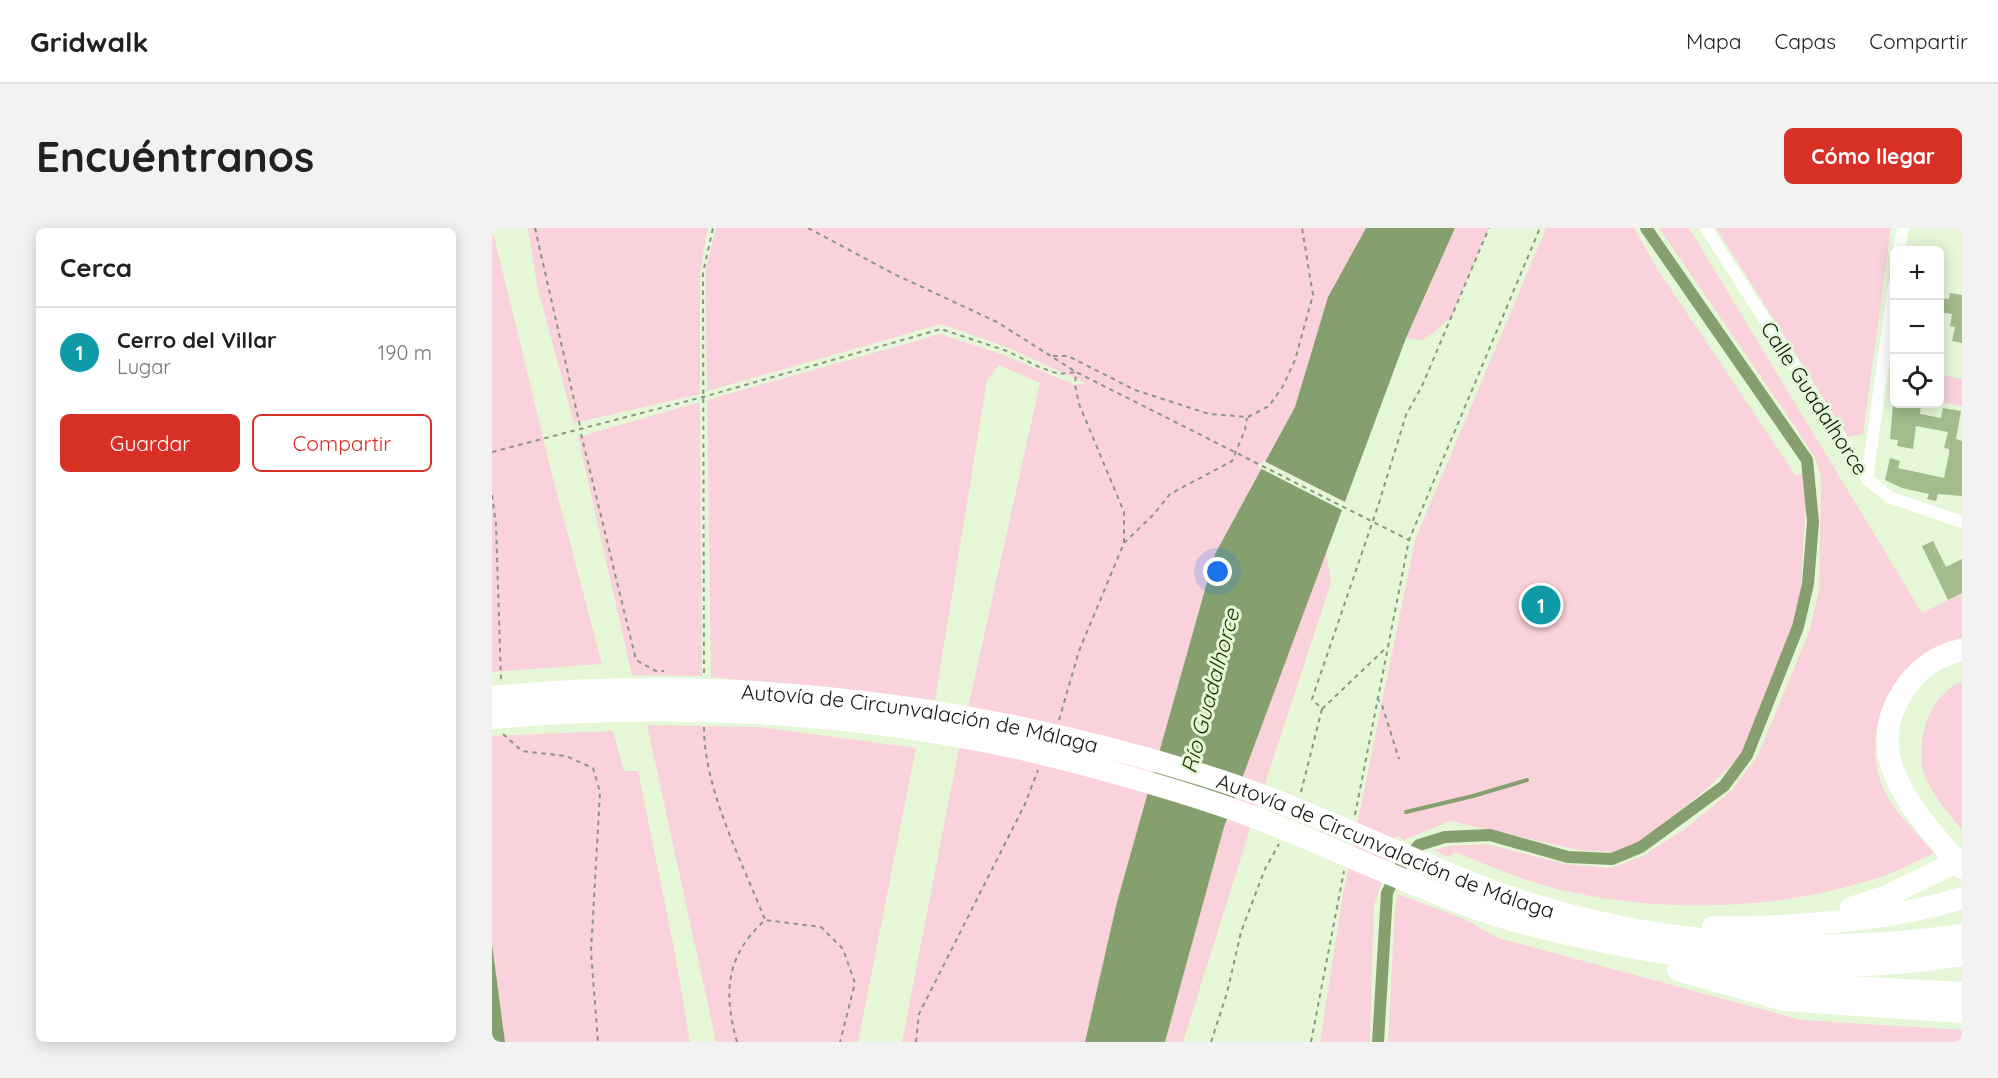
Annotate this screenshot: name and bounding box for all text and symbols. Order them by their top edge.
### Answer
text: Gridwalk [30,24,149,59]
text: Mapa [1686,28,1741,54]
text: Capas [1774,28,1836,54]
text: Compartir [1869,28,1968,54]
button: Cómo llegar [1784,128,1962,184]
text: Encuéntranos [36,130,314,183]
map controls [1890,246,1944,408]
button: + [1890,246,1944,300]
text: Cerca [60,251,132,284]
button: − [1890,300,1944,354]
street label: Calle Guadalhorce [1756,316,1874,480]
text: Cerro del Villar [117,326,277,354]
text: 1 [76,340,83,365]
text: 190 m [378,340,432,365]
text: Lugar [117,354,171,379]
button: locate [1890,354,1944,408]
button: Guardar [60,414,240,472]
button: Compartir [252,414,432,472]
your location [1203,557,1232,586]
pin: 1 [1522,582,1560,628]
water label: Río Guadalhorce [1175,604,1246,776]
street label: Autovía de Circunvalación de Málaga [740,678,1101,758]
street label: Autovía de Circunvalación de Málaga [1214,767,1558,923]

